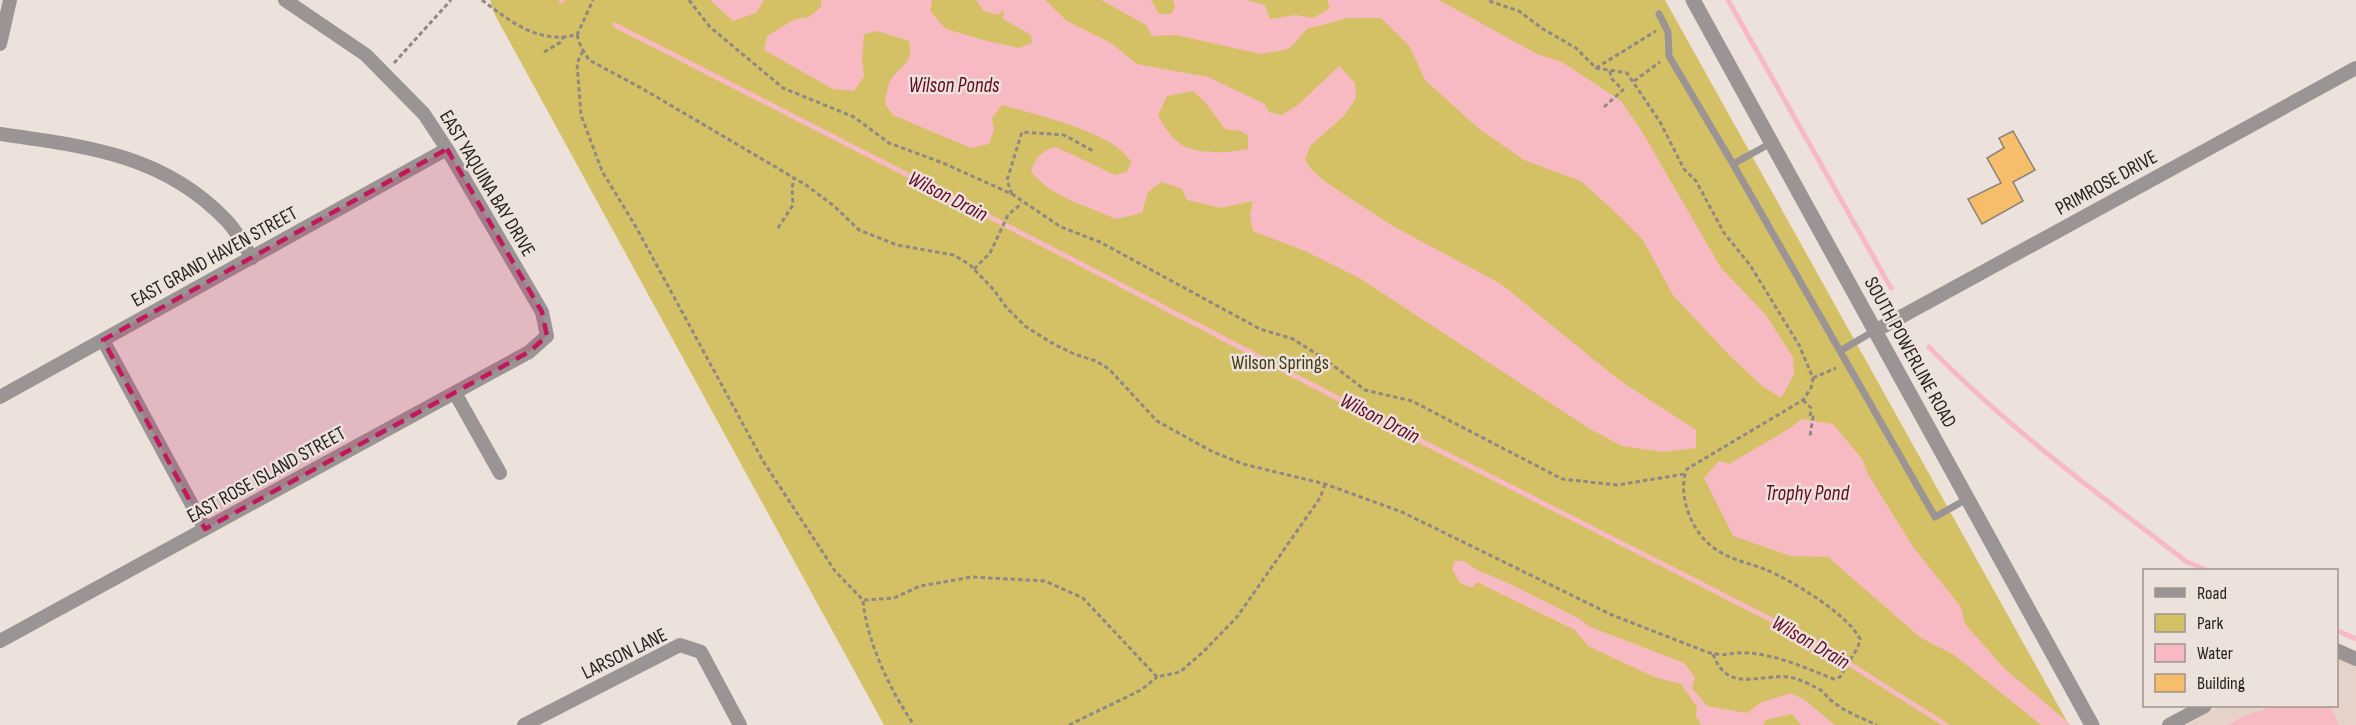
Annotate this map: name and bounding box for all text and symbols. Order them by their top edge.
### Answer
water label: Wilson Ponds [909,73,1000,98]
street label: EAST YAQUINA BAY DRIVE [434,106,540,261]
street label: PRIMROSE DRIVE [2051,145,2162,221]
water label: Wilson Drain [904,166,992,227]
street label: EAST GRAND HAVEN STREET [127,201,302,313]
street label: SOUTH POWERLINE ROAD [1859,273,1962,432]
park label: Wilson Springs [1231,351,1329,375]
water label: Wilson Drain [1336,388,1424,449]
street label: EAST ROSE ISLAND STREET [183,421,350,528]
water label: Trophy Pond [1765,481,1850,506]
legend [2143,569,2338,707]
text: Road [2197,583,2227,604]
water label: Wilson Drain [1767,610,1854,675]
text: Park [2197,613,2223,634]
street label: LARSON LANE [578,623,671,685]
text: Water [2197,643,2233,664]
text: Building [2197,673,2245,694]

